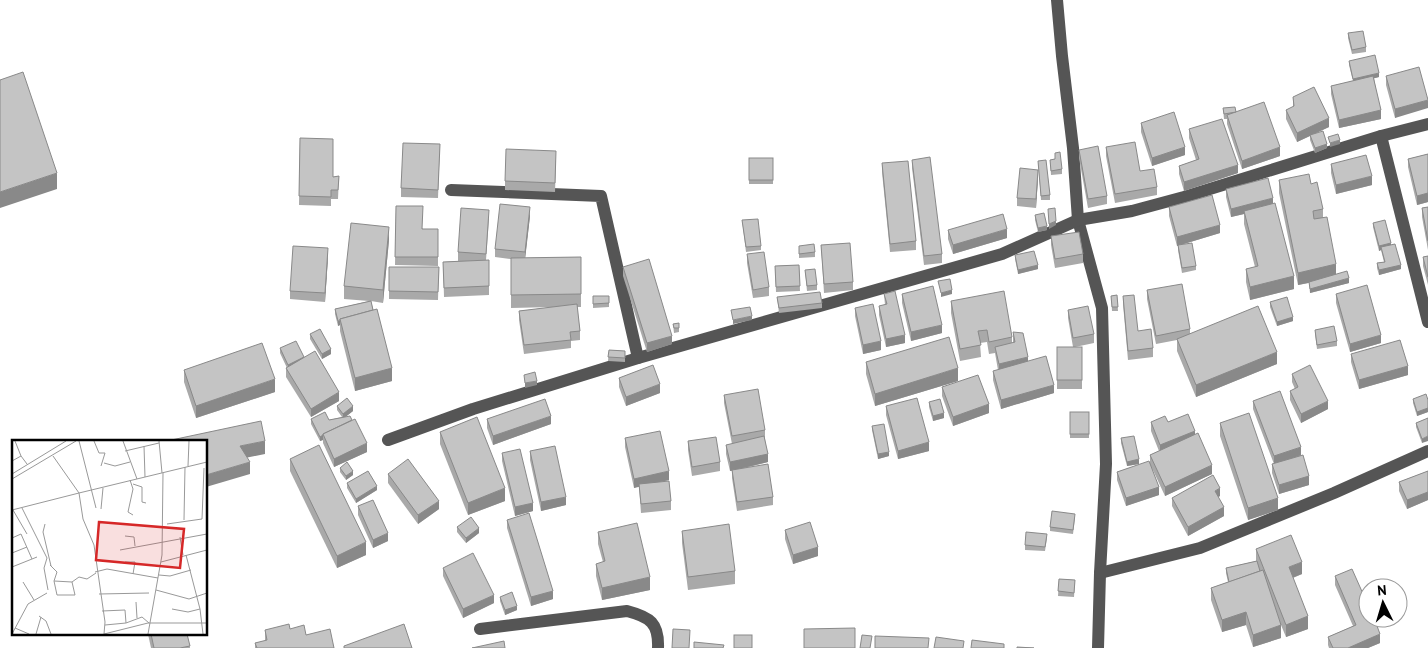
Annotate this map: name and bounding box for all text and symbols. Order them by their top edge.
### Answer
inset map [12,440,208,636]
north arrow [1358,578,1408,628]
text: N [1376,581,1387,599]

